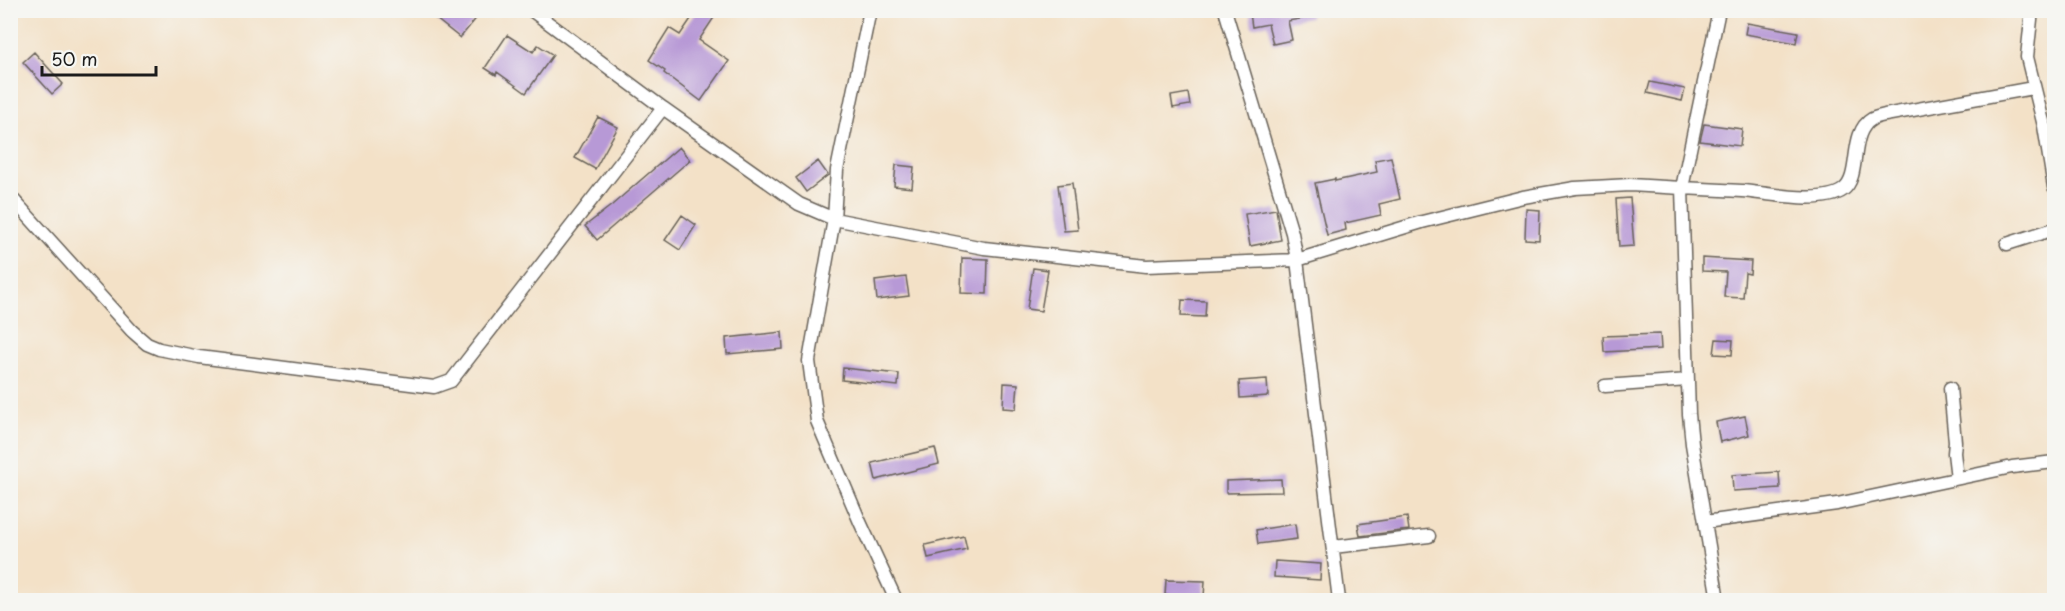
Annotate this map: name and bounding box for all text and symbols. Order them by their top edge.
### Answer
scale bar [42,39,156,77]
text: 50 m [51,45,98,72]

